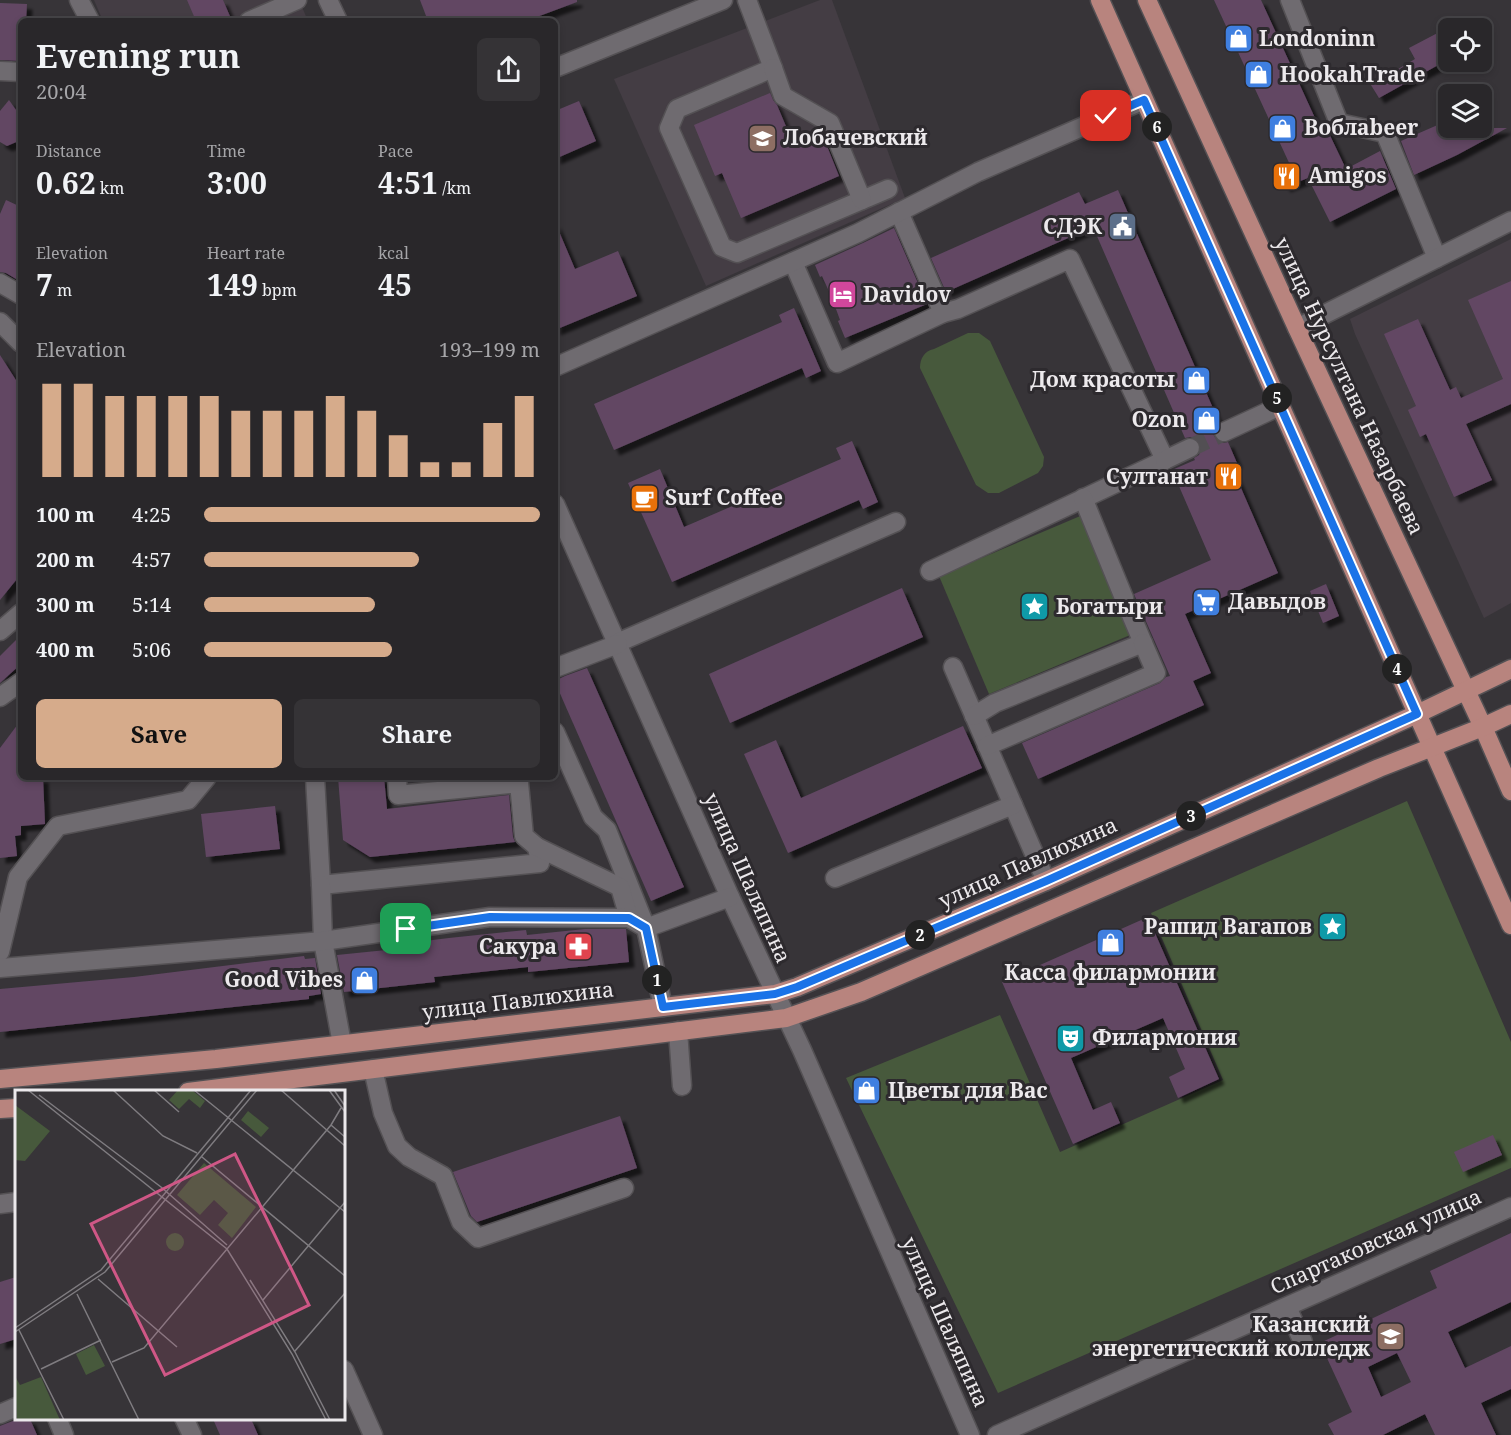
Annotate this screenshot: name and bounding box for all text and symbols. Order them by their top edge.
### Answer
map controls [1438,18,1492,138]
button: locate [1438,18,1492,72]
shop icon: Londoninn [1222,23,1254,55]
place label: Londoninn [1259,24,1376,52]
text: Evening run [36,33,240,78]
button: share [477,38,540,101]
shop icon: HookahTrade [1243,59,1275,91]
place label: HookahTrade [1280,60,1426,88]
text: 20:04 [36,78,86,105]
button: layers [1438,84,1492,138]
pin [1080,90,1131,141]
icon: check [1089,99,1122,132]
pin: 6 [1142,112,1172,142]
shop icon: Воблаbeer [1267,112,1299,144]
place label: Воблаbeer [1304,113,1418,141]
text: 6 [1152,116,1162,138]
school or university icon: Лобачевский [746,122,778,154]
place label: Лобачевский [783,123,928,151]
text: Distance [36,140,101,162]
text: Time [207,140,246,162]
text: Pace [378,140,413,162]
restaurant icon: Amigos [1271,160,1303,192]
place label: Amigos [1308,161,1387,189]
text: 0.62 [36,162,96,203]
text: 3:00 [207,162,267,203]
text: 4:51 [378,162,438,203]
text: km [96,177,124,199]
text: /km [438,177,471,199]
public building icon: СДЭК [1107,211,1139,243]
place label: СДЭК [1043,212,1103,240]
street label: улица Нурсултана Назарбаева [1269,232,1431,539]
text: Elevation [36,242,108,264]
text: Heart rate [207,242,285,264]
text: kcal [378,242,409,264]
text: 7 [36,264,53,305]
text: 149 [207,264,258,305]
text: 45 [378,264,412,305]
text: m [53,279,72,301]
text: bpm [258,279,297,301]
hotel icon: Davidov [826,279,858,311]
place label: Davidov [863,280,951,308]
text: Elevation [36,336,126,363]
text: 193–199 m [439,336,540,363]
shop icon: Дом красоты [1180,364,1212,396]
place label: Дом красоты [1030,365,1176,393]
pin: 5 [1262,383,1292,413]
text: 5 [1272,387,1282,409]
shop icon: Ozon [1191,404,1223,436]
place label: Ozon [1131,405,1186,433]
restaurant icon: Султанат [1213,461,1245,493]
place label: Султанат [1106,462,1208,490]
cafe icon: Surf Coffee [628,482,660,514]
place label: Surf Coffee [665,483,783,511]
text: 100 m [36,501,95,528]
text: 4:25 [132,501,171,528]
text: 200 m [36,546,95,573]
text: 4:57 [132,546,171,573]
supermarket icon: Давыдов [1191,586,1223,618]
place label: Давыдов [1228,587,1326,615]
text: 300 m [36,591,95,618]
text: 5:14 [132,591,171,618]
place icon: Богатыри [1019,591,1051,623]
place label: Богатыри [1056,592,1163,620]
text: 400 m [36,636,95,663]
text: 5:06 [132,636,171,663]
pin: 4 [1382,654,1412,684]
text: 4 [1392,658,1402,680]
button: Save [36,699,282,768]
button: Share [294,699,540,768]
street label: улица Шаляпина [698,788,798,967]
pin: 3 [1176,801,1206,831]
text: 3 [1186,805,1196,827]
street label: улица Павлюхина [934,810,1121,914]
pin [380,903,431,954]
place icon: Рашид Вагапов [1317,911,1349,943]
icon: arrive [389,912,422,945]
place label: Рашид Вагапов [1144,912,1312,940]
pin: 2 [905,920,935,950]
text: 2 [915,924,925,946]
shop icon: Касса филармонии [1094,926,1126,958]
pharmacy icon: Сакура [562,931,594,963]
place label: Сакура [479,932,557,960]
place label: Касса филармонии [1004,958,1216,986]
shop icon: Good Vibes [348,964,380,996]
place label: Good Vibes [224,965,343,993]
pin: 1 [642,965,672,995]
text: 1 [652,969,662,991]
street label: улица Павлюхина [420,974,615,1026]
theatre icon: Филармония [1055,1022,1087,1054]
place label: Филармония [1092,1023,1237,1051]
shop icon: Цветы для Вас [851,1075,883,1107]
place label: Цветы для Вас [888,1076,1048,1104]
inset map [15,1090,345,1420]
street label: Спартаковская улица [1266,1182,1486,1300]
street label: улица Шаляпина [896,1232,996,1411]
place label: Казанский энергетический колледж [1092,1310,1370,1362]
school or university icon: Казанский энергетический колледж [1375,1321,1407,1353]

